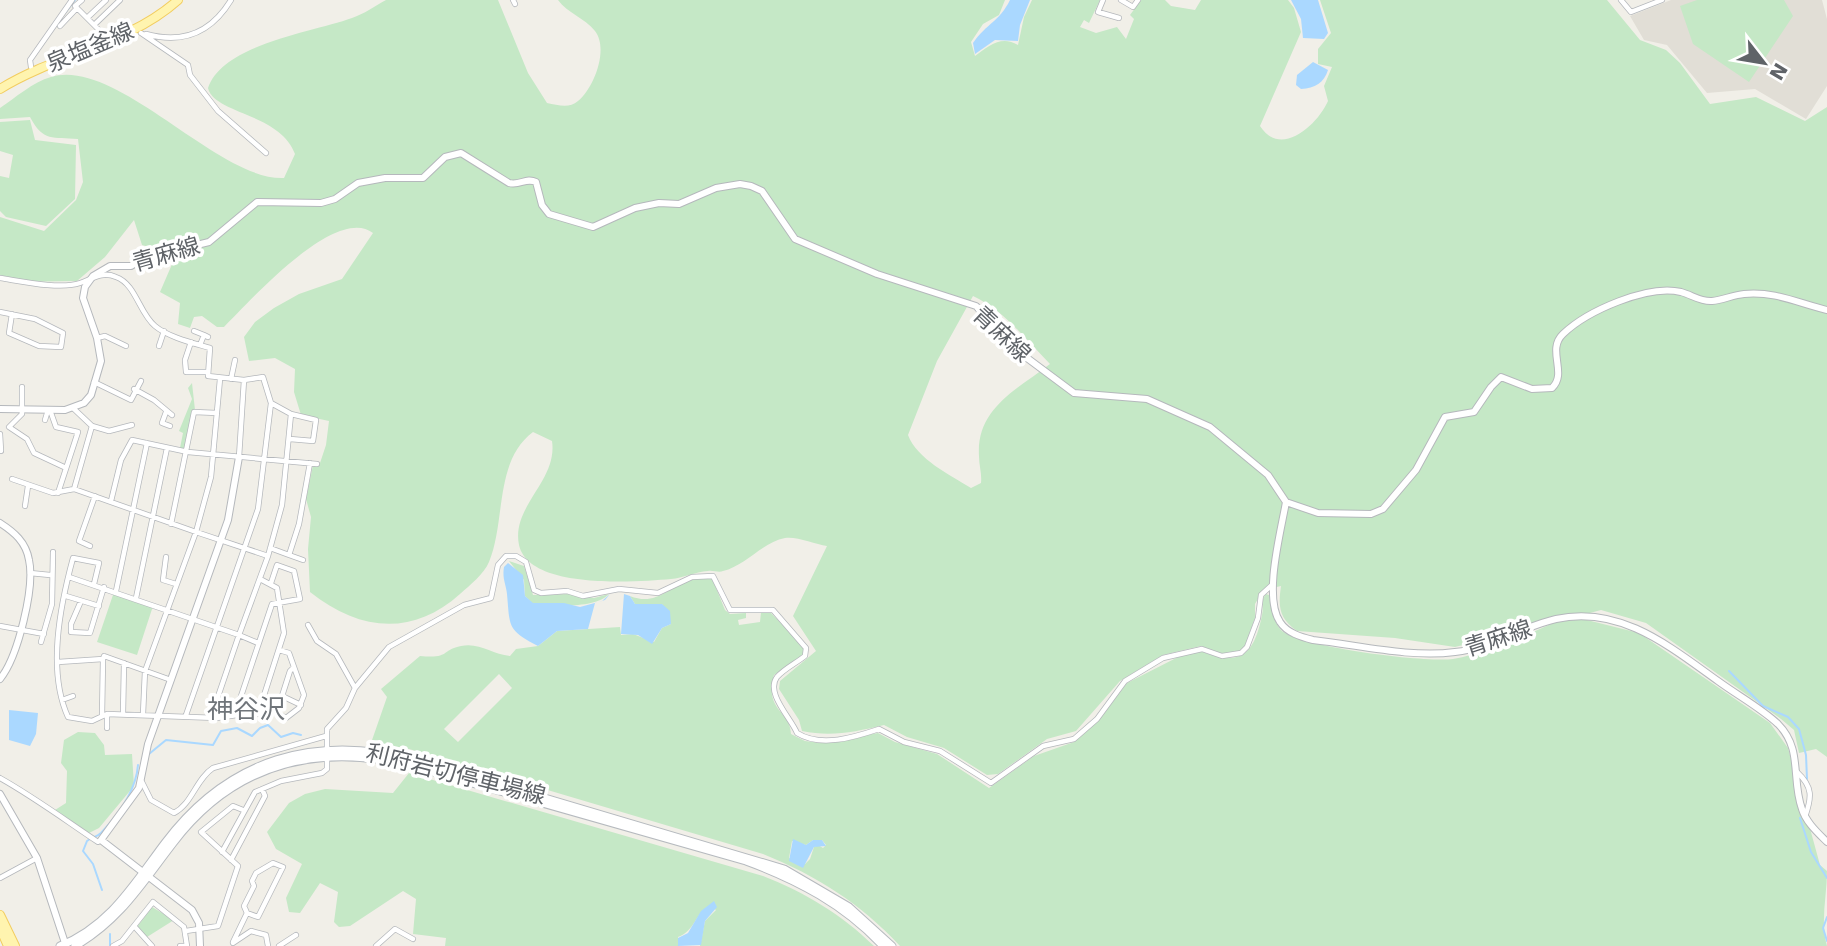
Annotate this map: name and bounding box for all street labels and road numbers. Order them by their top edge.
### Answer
street label: 泉塩釜線 [43,17,137,77]
street label: 青麻線 [129,232,203,276]
street label: 青麻線 [968,301,1036,367]
street label: 青麻線 [1461,615,1535,661]
street label: 利府岩切停車場線 [364,739,548,809]

